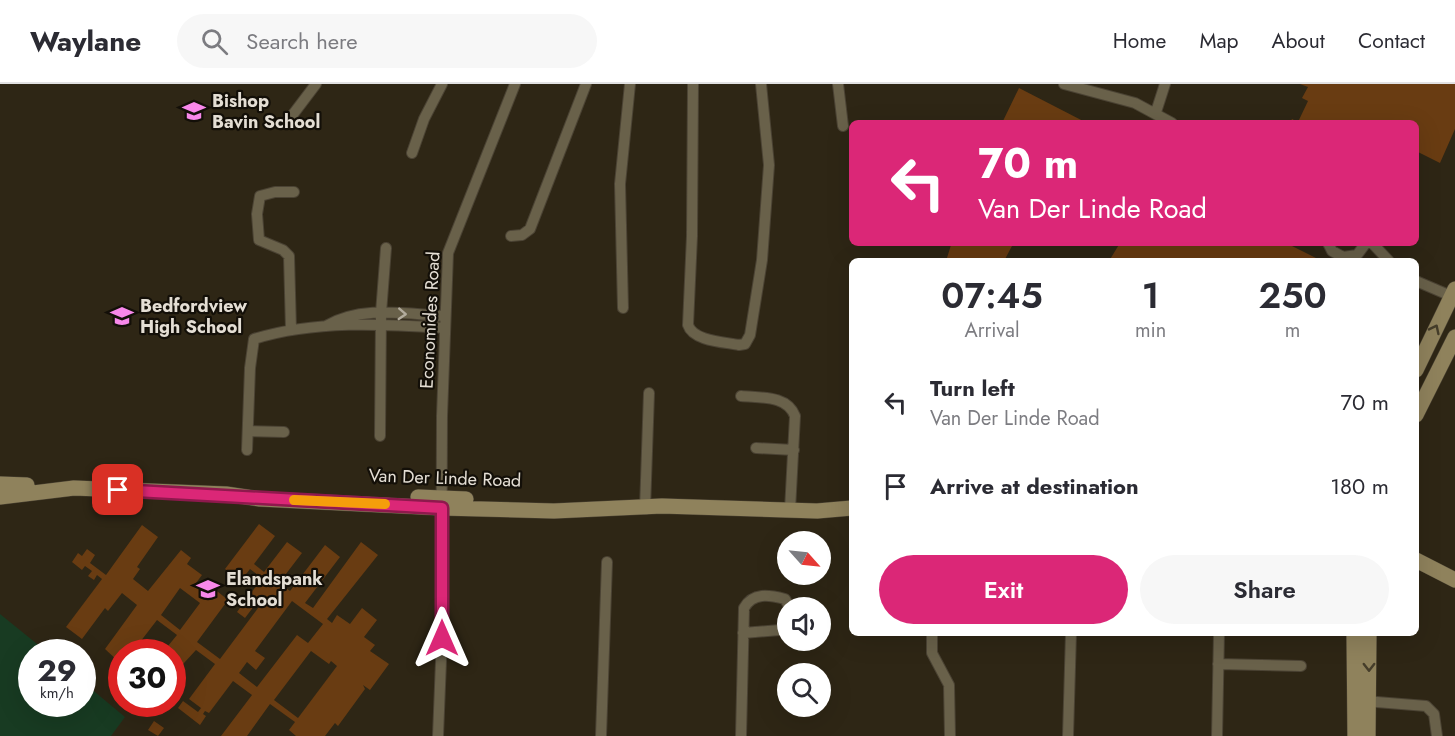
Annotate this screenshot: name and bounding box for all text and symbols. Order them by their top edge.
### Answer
search box [177,14,597,68]
text: Waylane [30,21,141,62]
icon: search [198,25,231,58]
text: Search here [246,25,358,57]
text: Home [1113,26,1166,56]
text: Map [1199,26,1239,56]
text: About [1272,26,1325,56]
text: Contact [1358,26,1425,56]
place label: Bishop Bavin School [212,88,320,135]
school or university icon: Bishop Bavin School [181,98,207,124]
text: 70 m [978,133,1078,194]
icon: left [879,144,957,222]
text: Van Der Linde Road [978,189,1207,228]
street label: Economides Road [413,251,447,389]
text: 07:45 [941,269,1043,321]
text: 1 [1142,269,1160,321]
text: 250 [1259,269,1327,321]
place label: Bedfordview High School [140,293,247,340]
school or university icon: Bedfordview High School [109,303,135,329]
one-way arrow [398,308,407,321]
text: Arrival [964,316,1020,345]
text: min [1135,316,1166,345]
text: m [1285,316,1300,345]
one-way arrow [1428,325,1440,336]
text: Turn left [930,372,1015,404]
icon: left [879,386,912,419]
text: 70 m [1340,386,1389,418]
text: Van Der Linde Road [930,404,1100,433]
street label: Van Der Linde Road [368,462,522,494]
pin [92,464,143,515]
icon: arrive [879,470,912,503]
text: Arrive at destination [930,470,1139,502]
text: 180 m [1330,470,1389,502]
icon: arrive [101,473,134,506]
north arrow [777,531,831,585]
map controls [777,531,831,717]
button: Exit [879,555,1128,624]
button: Share [1140,555,1389,624]
place label: Elandspank School [226,566,323,613]
school or university icon: Elandspank School [195,576,221,602]
button: sound [777,597,831,651]
position arrow [410,606,474,670]
speed limit sign: 30 [108,639,186,717]
text: 29 [37,649,77,692]
one-way arrow [1363,662,1375,671]
button: search [777,663,831,717]
text: km/h [40,682,74,704]

